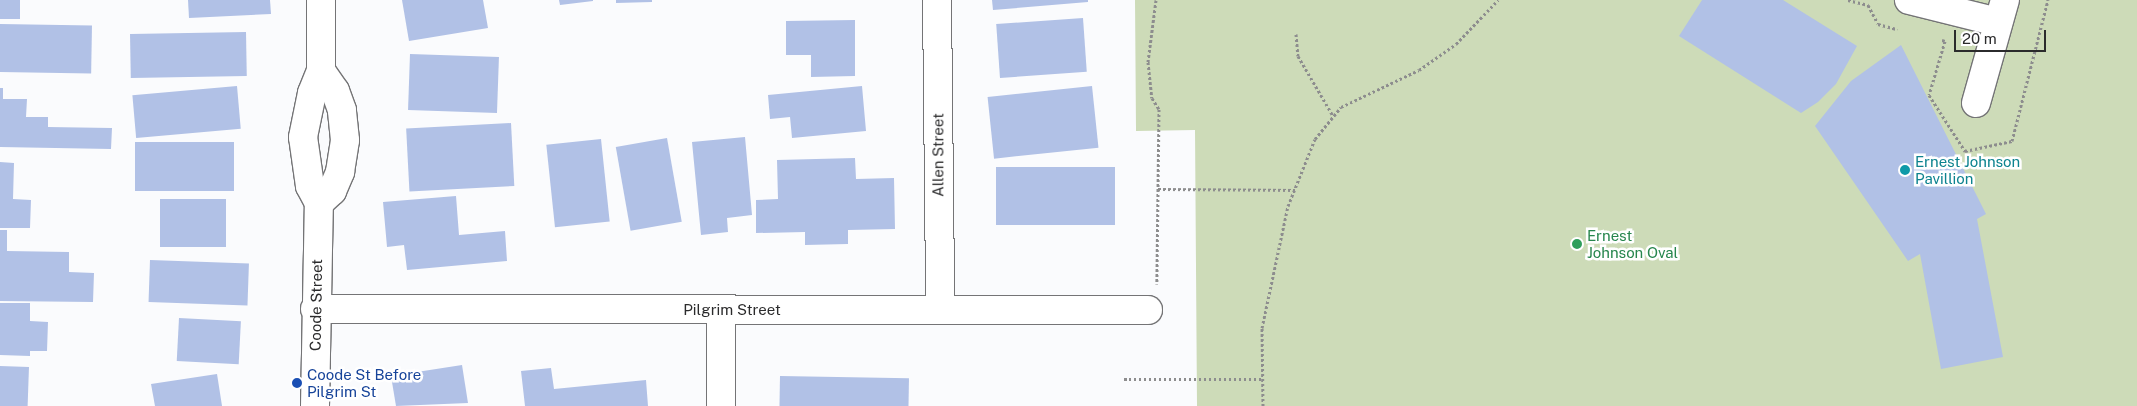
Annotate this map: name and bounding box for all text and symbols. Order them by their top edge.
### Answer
scale bar [1957,20,2050,52]
text: 20 m [1962,30,1997,47]
street label: Allen Street [929,113,947,197]
place label: Ernest Johnson Pavillion [1915,152,2020,187]
marker: Ernest Johnson Pavillion [1899,164,1911,176]
place label: Ernest Johnson Oval [1587,226,1678,261]
marker: Ernest Johnson Oval [1571,238,1583,250]
street label: Coode Street [306,259,326,351]
street label: Pilgrim Street [683,301,781,319]
place label: Coode St Before Pilgrim St [307,365,421,400]
marker: Coode St Before Pilgrim St [291,377,303,389]

